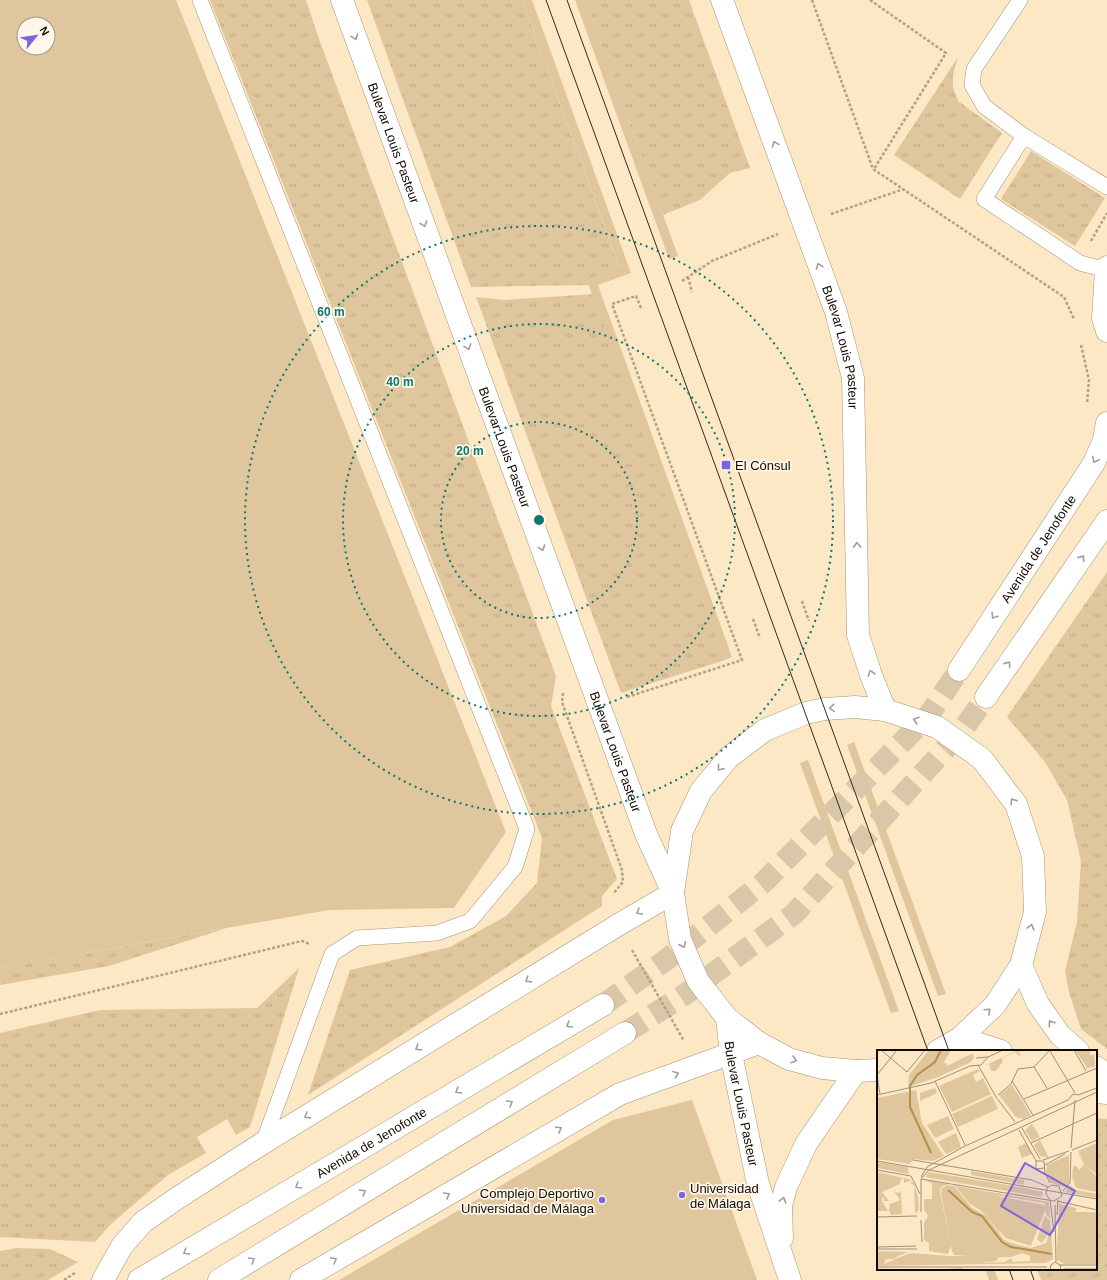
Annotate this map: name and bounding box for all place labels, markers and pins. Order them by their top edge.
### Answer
place label: El Cónsul [735,458,791,473]
marker: El Cónsul [720,459,732,471]
centre of rings [532,513,546,527]
place label: Universidad de Málaga [690,1181,759,1211]
place label: Complejo Deportivo Universidad de Málaga [461,1186,595,1216]
marker: Universidad de Málaga [677,1190,687,1200]
marker: Complejo Deportivo Universidad de Málaga [597,1195,607,1205]

